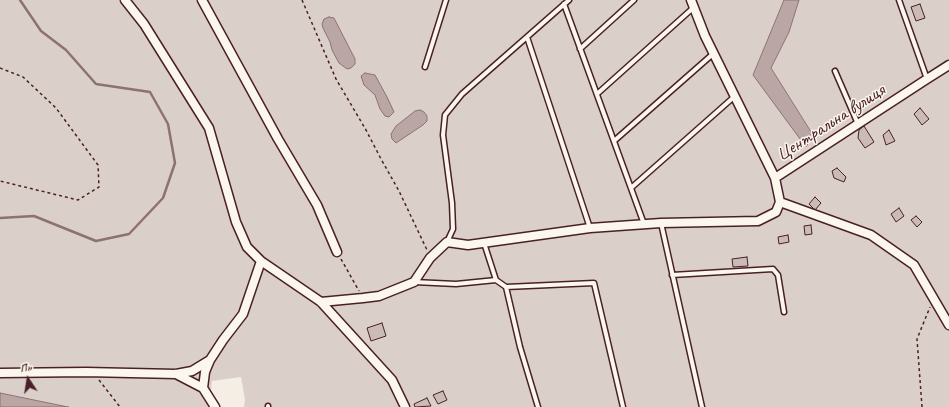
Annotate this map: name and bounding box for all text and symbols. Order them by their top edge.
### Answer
street label: Центральна вулиця [772,79,890,167]
north arrow [8,359,48,399]
text: Пн [18,359,33,375]

